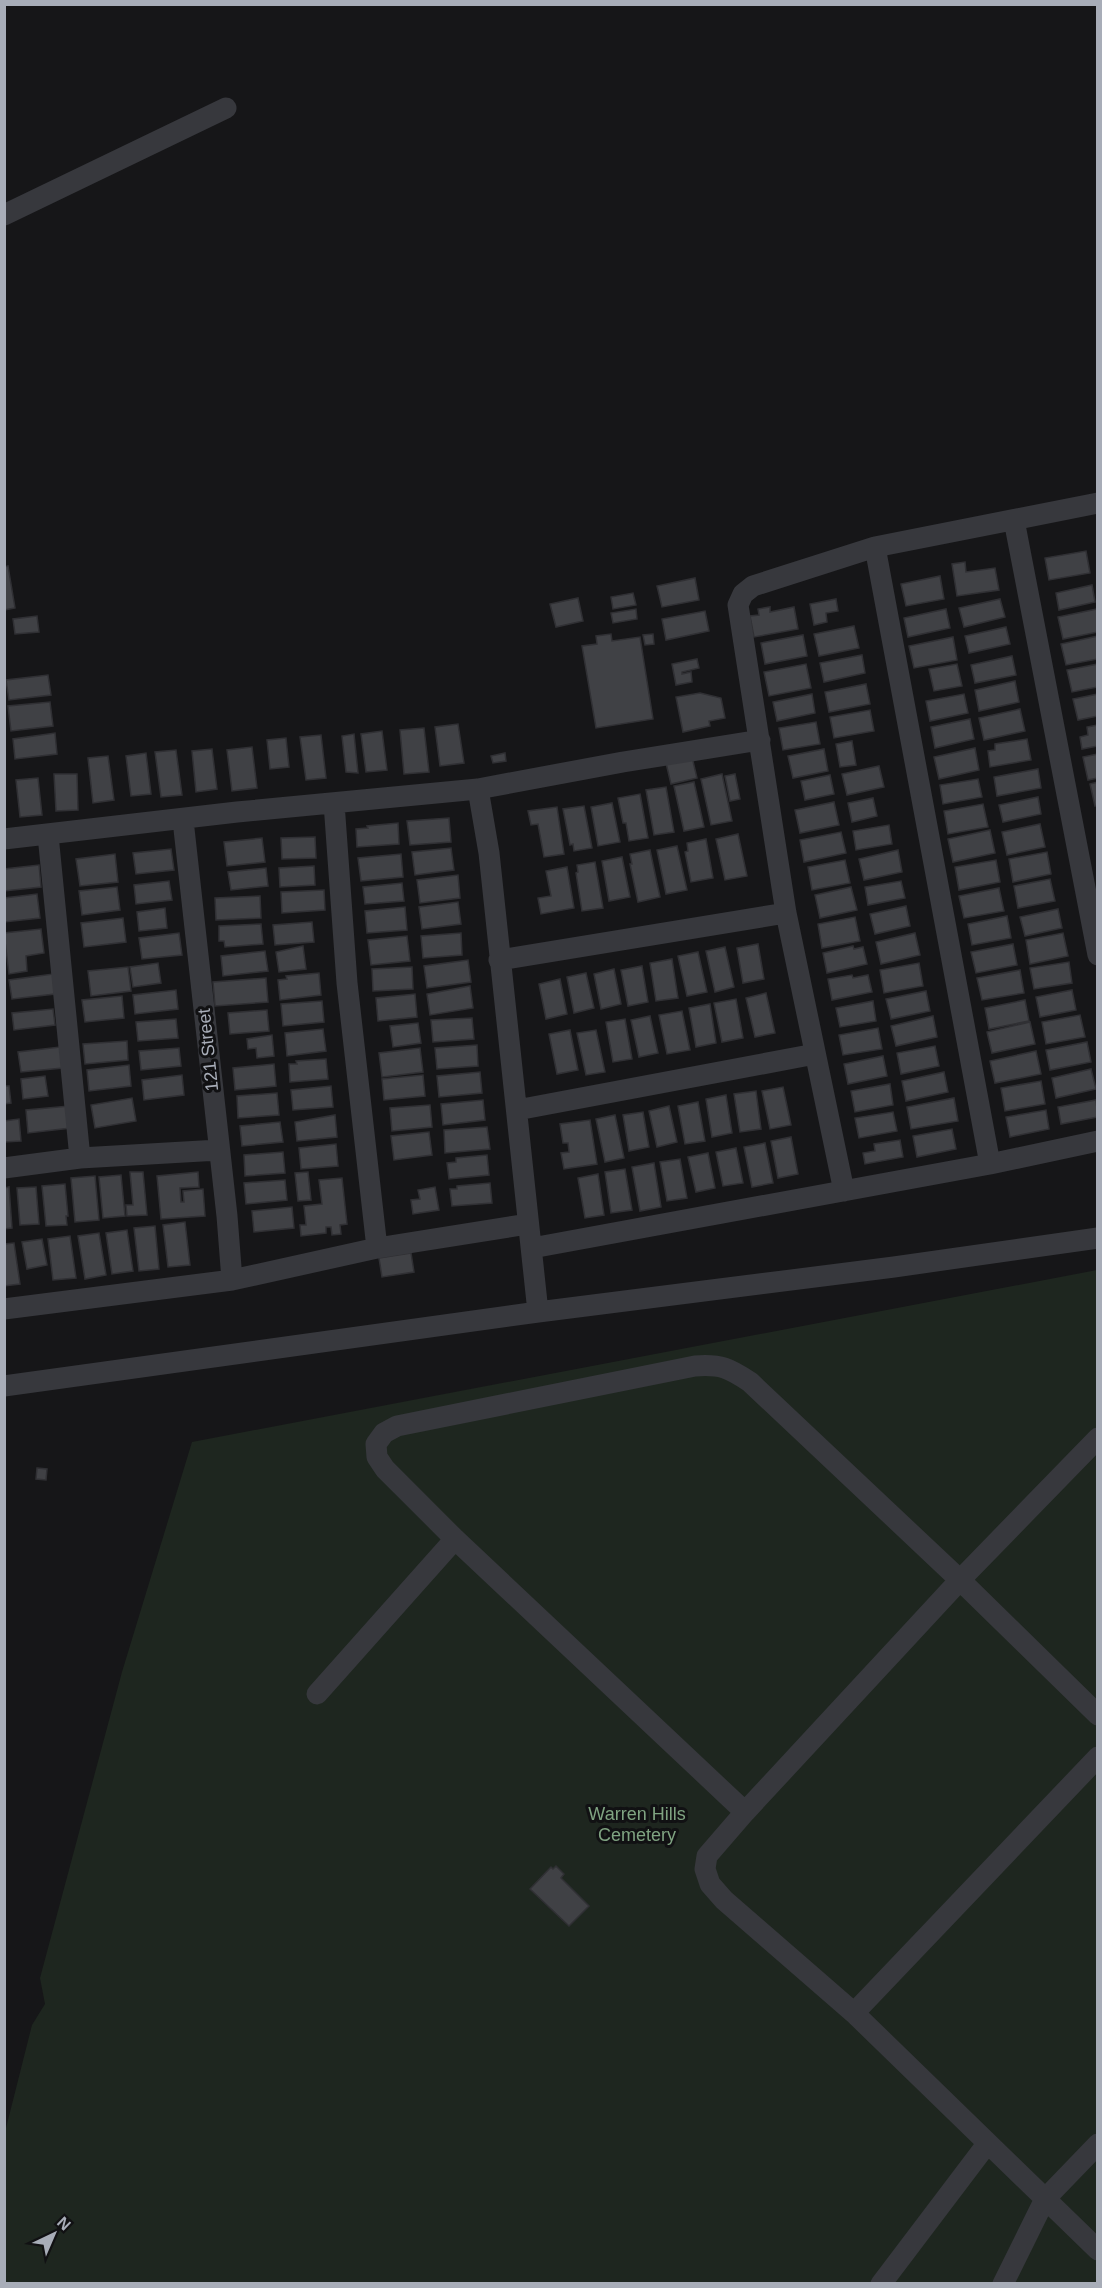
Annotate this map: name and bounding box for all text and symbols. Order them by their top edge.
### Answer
street label: 121 Street [194,1008,222,1092]
park label: Warren Hills Cemetery [588,1804,686,1845]
north arrow [24,2204,84,2264]
text: N [54,2213,74,2234]

